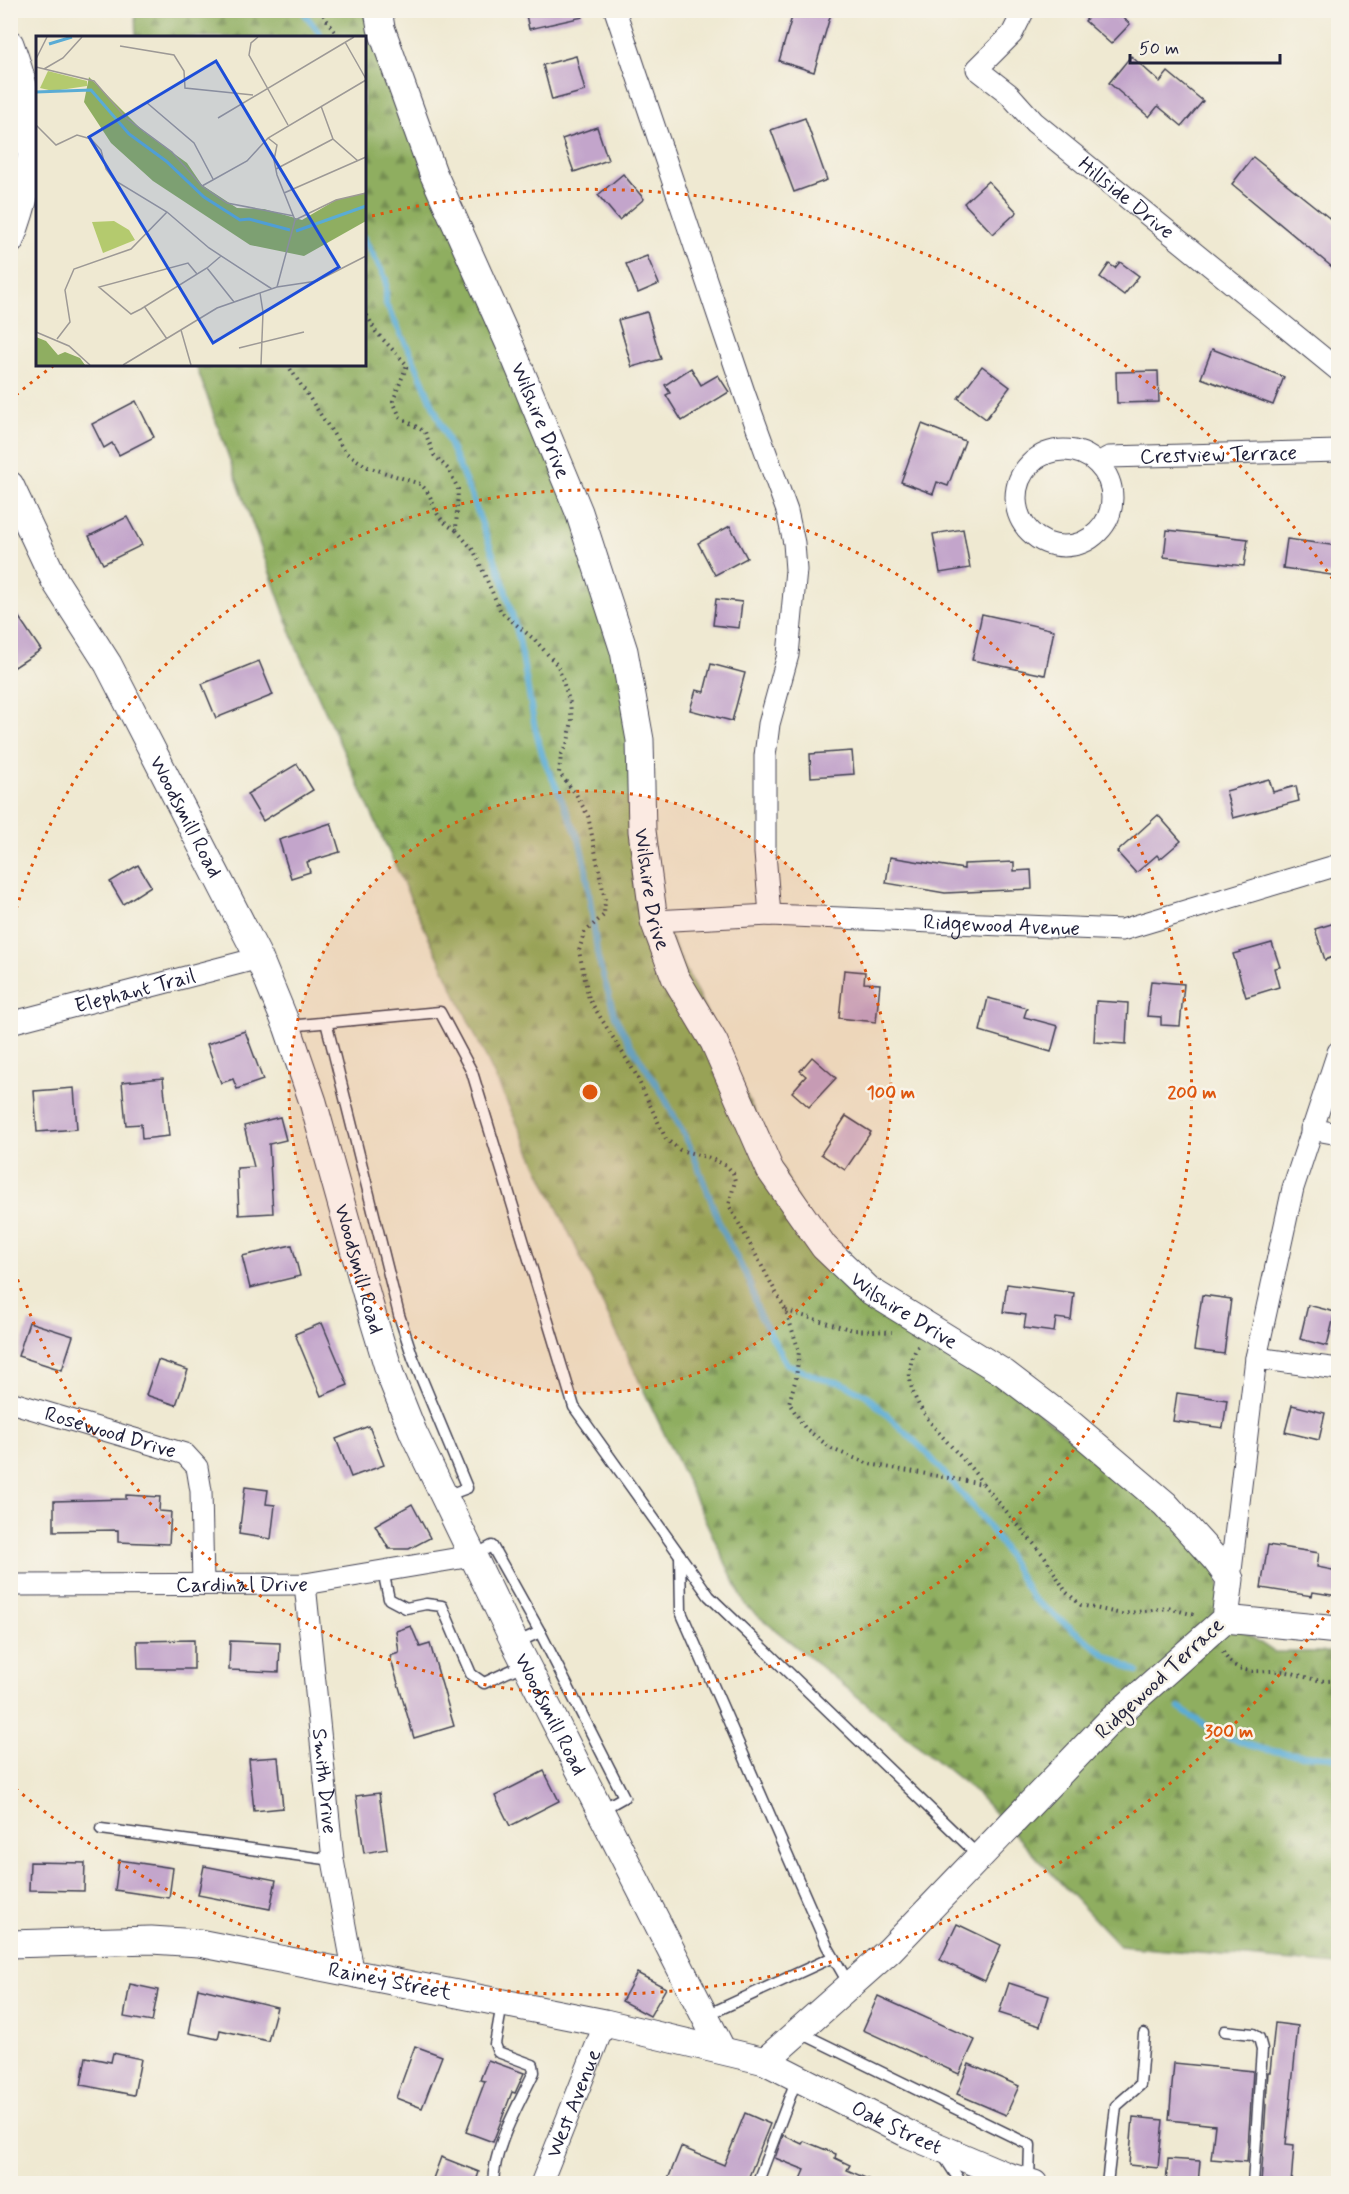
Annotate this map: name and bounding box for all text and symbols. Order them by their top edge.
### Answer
scale bar [1130,27,1280,65]
inset map [36,36,366,366]
text: 50 m [1139,37,1179,61]
street label: Hillside Drive [1072,151,1180,246]
street label: Wilshire Drive [504,358,577,483]
street label: Crestview Terrace [1140,439,1297,471]
street label: Woodsmill Road [143,751,228,883]
street label: Wilshire Drive [627,827,677,954]
street label: Ridgewood Avenue [923,909,1081,943]
street label: Elephant Trail [72,962,198,1021]
text: 100 m [867,1081,915,1105]
text: 200 m [1167,1081,1217,1105]
centre of rings [580,1082,600,1102]
street label: Woodsmill Road [327,1201,390,1337]
street label: Wilshire Drive [843,1266,963,1356]
street label: Rosewood Drive [41,1400,180,1466]
street label: Cardinal Drive [176,1571,308,1599]
street label: Ridgewood Terrace [1089,1612,1231,1747]
street label: Woodsmill Road [507,1649,593,1780]
text: 300 m [1205,1720,1253,1744]
street label: Smith Drive [305,1727,343,1835]
street label: Rainey Street [326,1956,455,2008]
street label: West Avenue [540,2045,608,2162]
street label: Oak Street [846,2094,946,2162]

